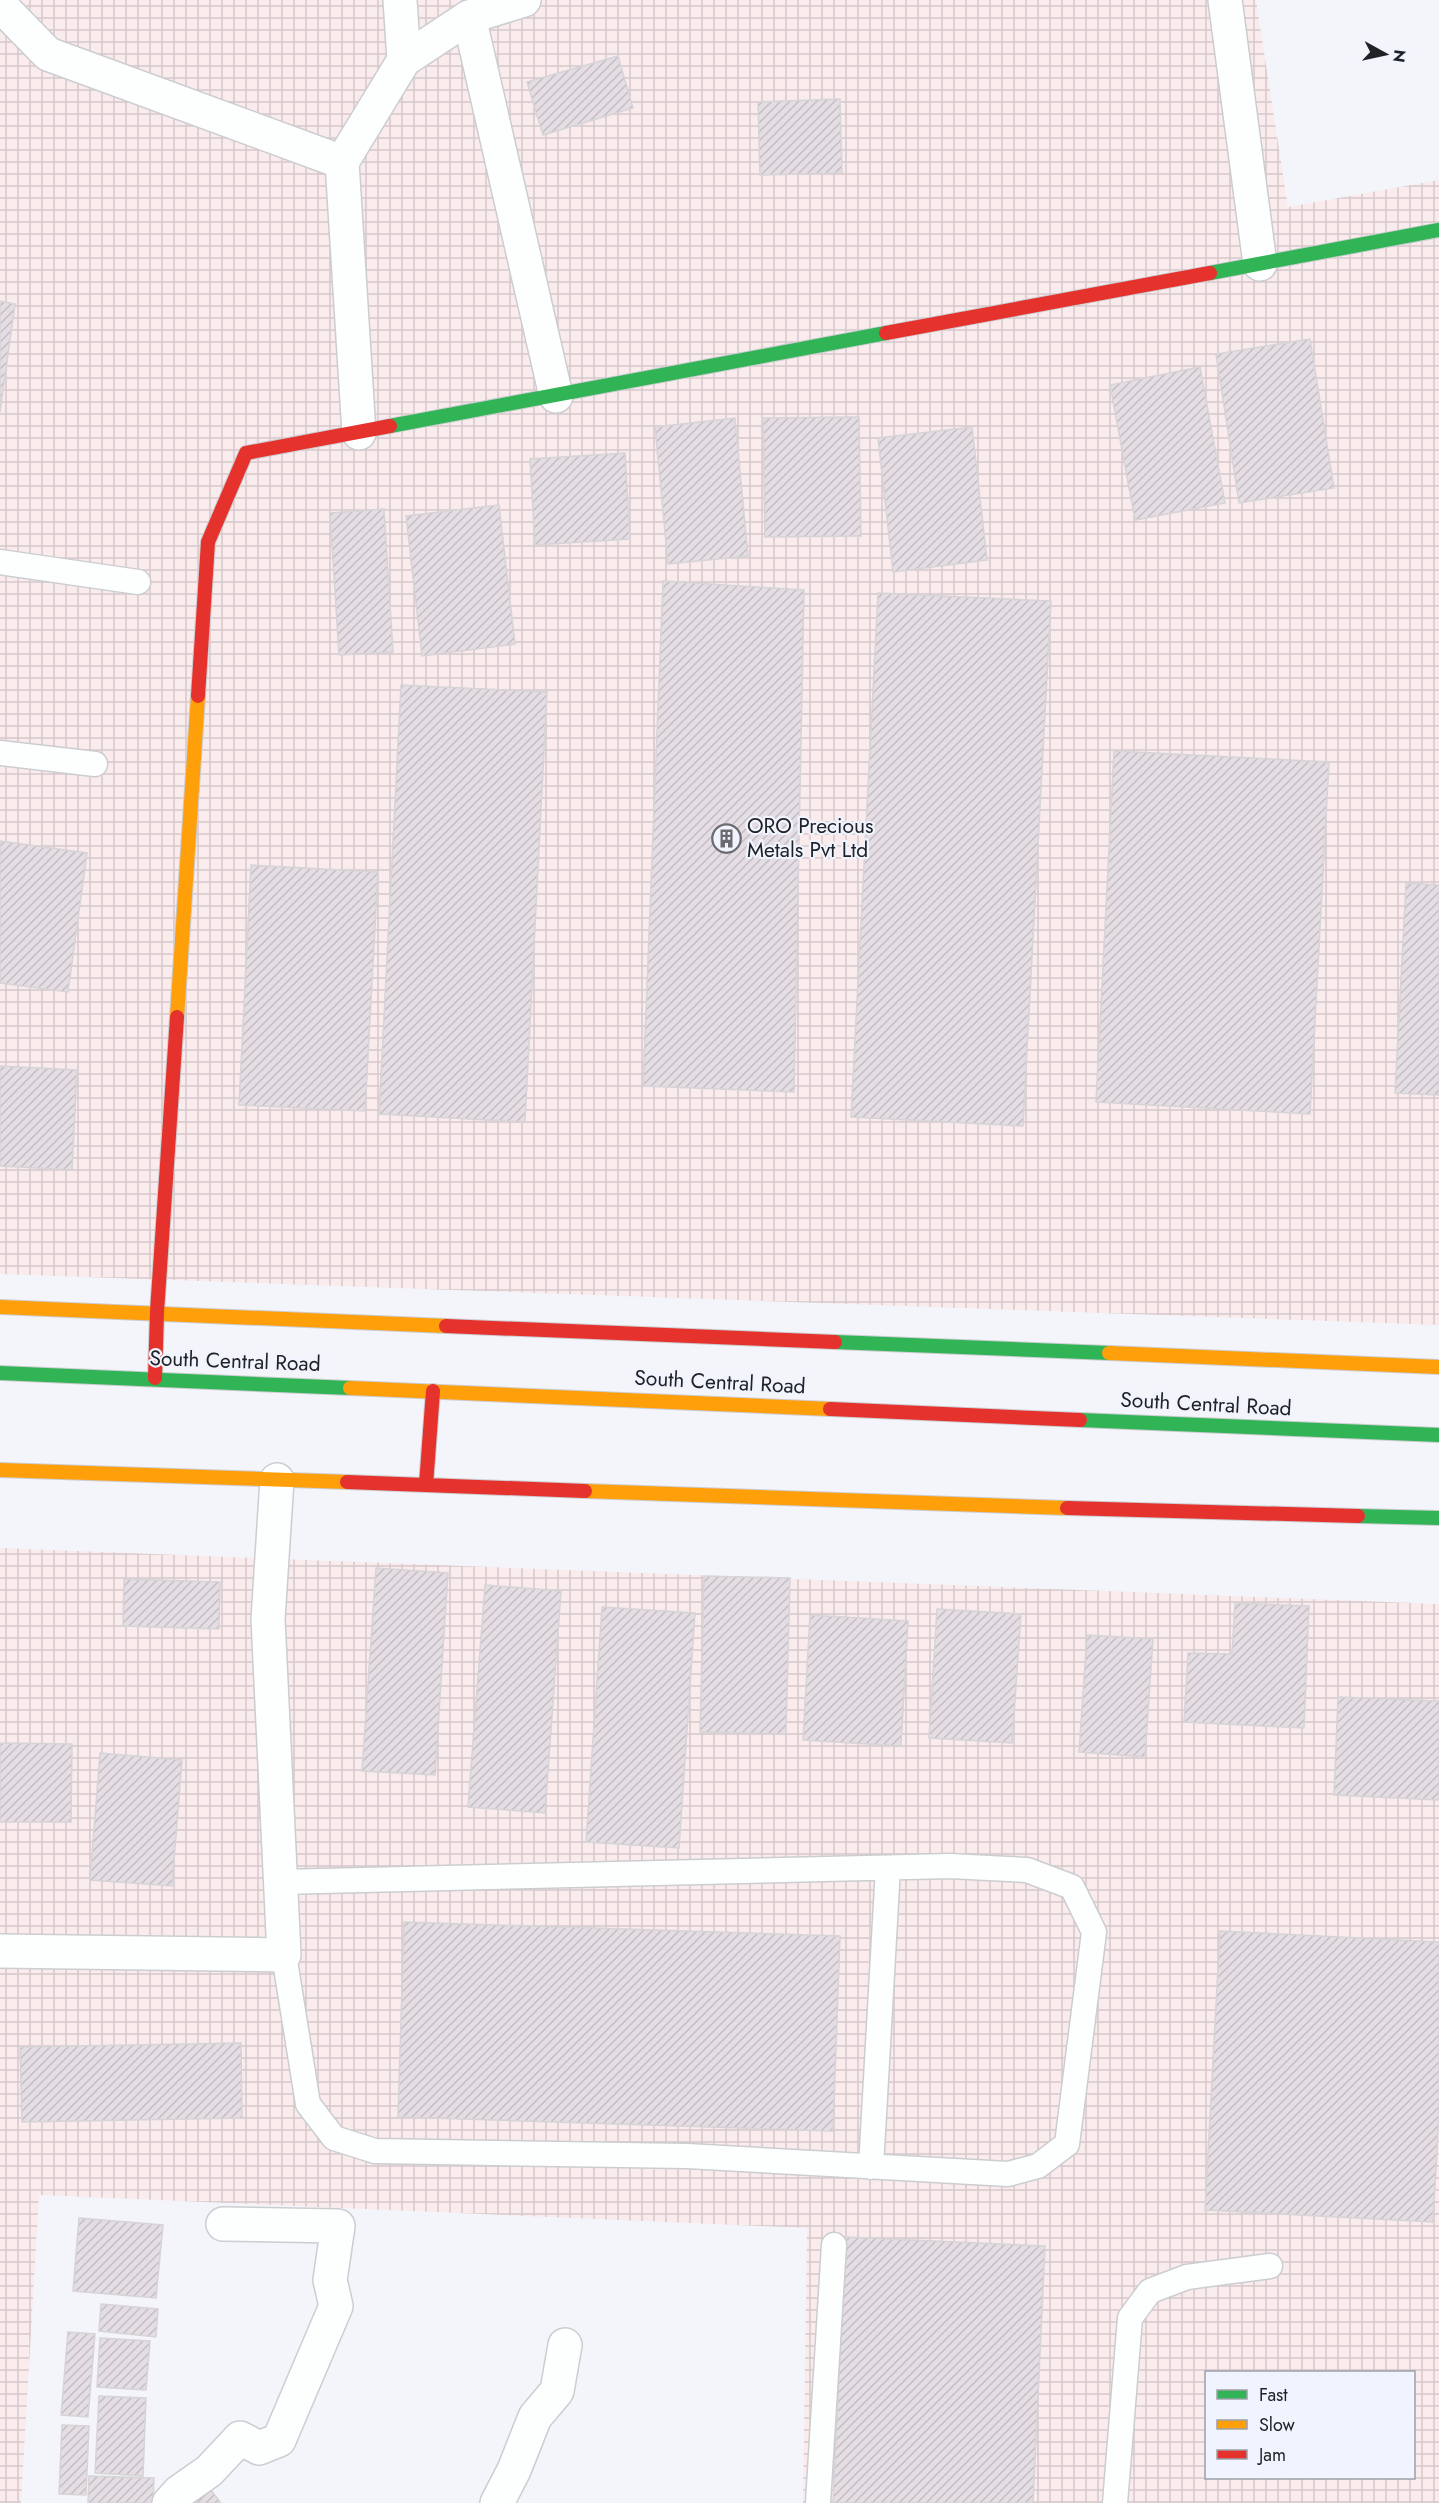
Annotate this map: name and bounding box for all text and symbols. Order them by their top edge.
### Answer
north arrow [1355,24,1415,84]
text: N [1387,48,1412,64]
place label: ORO Precious Metals Pvt Ltd [747,811,873,865]
building icon: ORO Precious Metals Pvt Ltd [710,822,742,854]
street label: South Central Road [149,1343,321,1379]
street label: South Central Road [634,1363,806,1401]
street label: South Central Road [1120,1385,1292,1423]
legend [1205,2371,1415,2479]
text: Fast [1259,2382,1288,2408]
text: Slow [1259,2412,1296,2438]
text: Jam [1257,2442,1286,2468]

